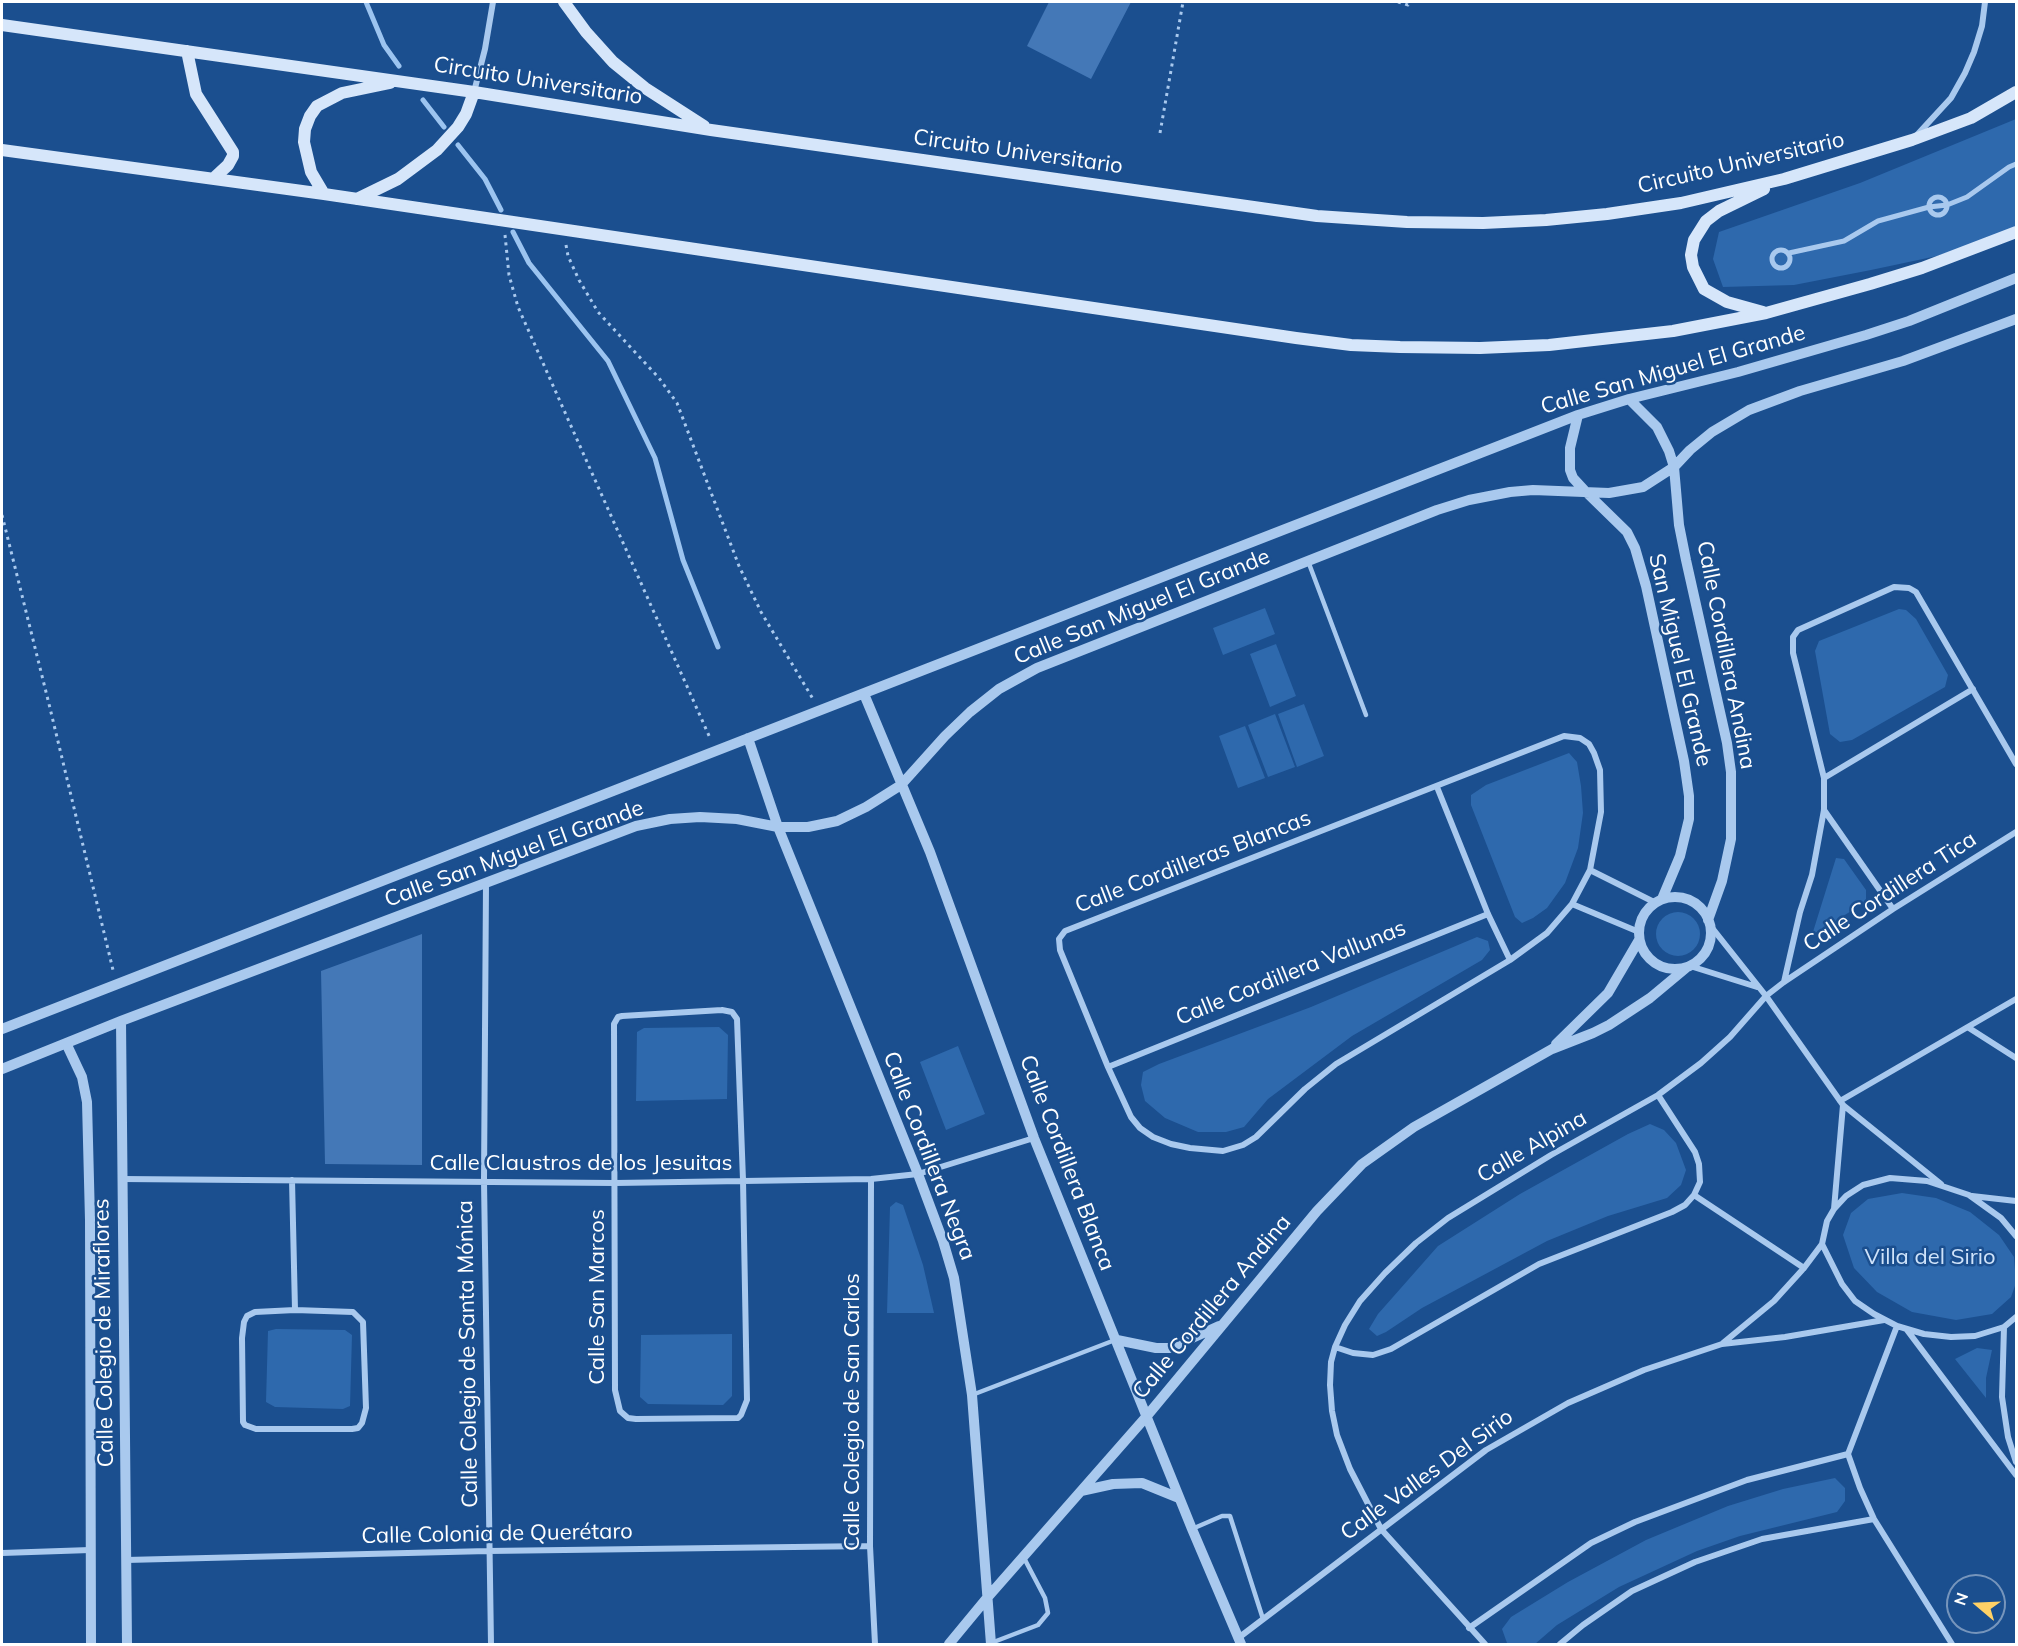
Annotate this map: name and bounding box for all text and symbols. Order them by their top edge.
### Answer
street label: Circuito Universitario [432,51,644,111]
street label: Circuito Universitario [912,124,1124,180]
street label: Circuito Universitario [1635,126,1847,200]
street label: Calle San Miguel El Grande [1538,320,1808,420]
street label: Calle Cordillera Andina [1691,539,1761,771]
street label: Calle San Miguel El Grande [1010,543,1274,671]
street label: San Miguel El Grande [1643,551,1717,769]
street label: Calle San Miguel El Grande [381,795,647,913]
street label: Calle Cordilleras Blancas [1071,805,1315,919]
street label: Calle Cordillera Tica [1799,826,1981,958]
street label: Calle Cordillera Vallunas [1172,915,1410,1031]
street label: Calle Cordillera Negra [877,1048,981,1264]
street label: Calle Cordillera Blanca [1014,1051,1120,1275]
street label: Calle Alpina [1473,1105,1591,1189]
street label: Calle Claustros de los Jesuitas [429,1150,733,1176]
street label: Calle Colegio de Miraflores [88,1198,120,1468]
street label: Calle Colegio de Santa Mónica [452,1200,484,1508]
street label: Calle San Marcos [584,1209,610,1385]
street label: Calle Cordillera Andina [1127,1210,1297,1404]
park label: Villa del Sirio [1865,1244,1995,1270]
street label: Calle Colegio de San Carlos [839,1273,865,1551]
street label: Calle Valles Del Sirio [1336,1404,1518,1546]
street label: Calle Colonia de Querétaro [361,1518,633,1550]
north arrow [1946,1574,2006,1634]
text: N [1949,1590,1972,1608]

